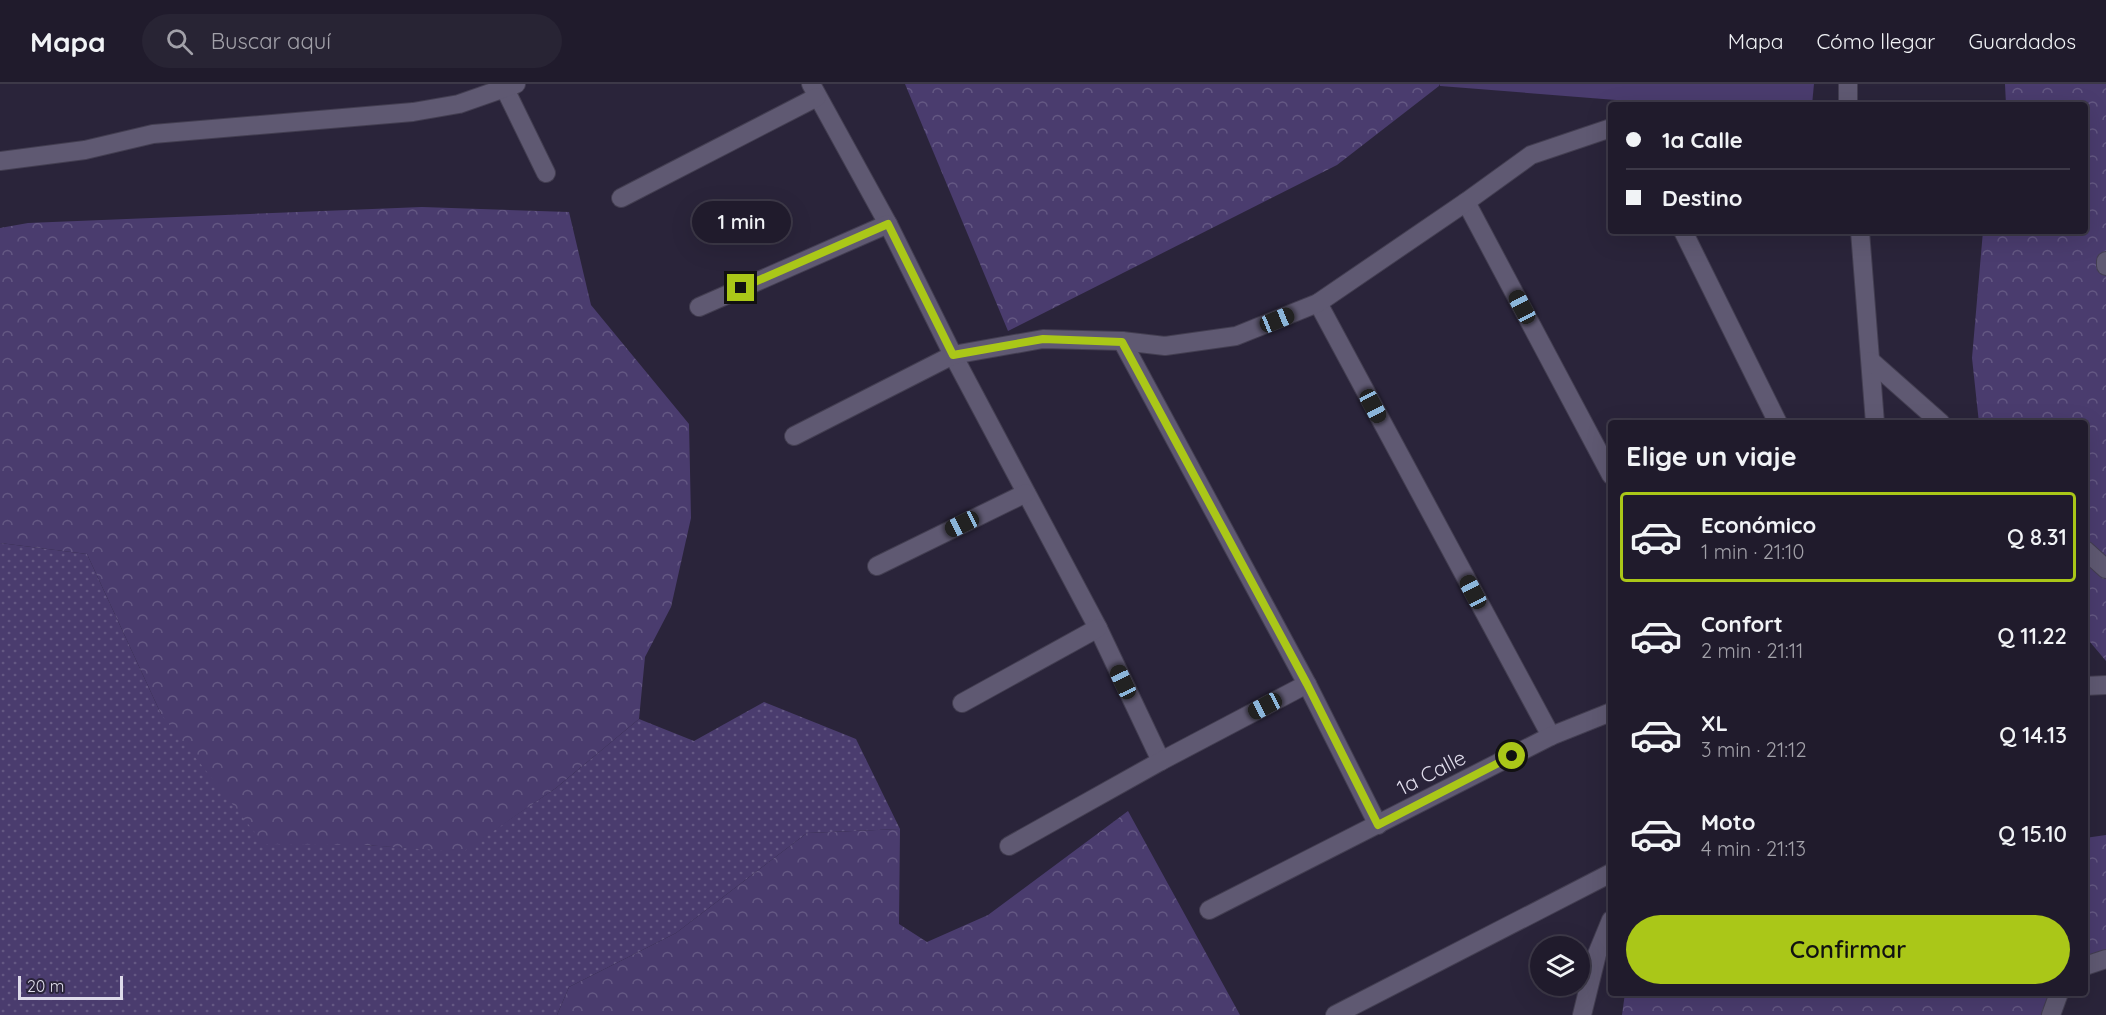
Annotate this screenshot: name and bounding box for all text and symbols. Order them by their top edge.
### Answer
search box [142,14,562,68]
text: Mapa [30,24,106,59]
icon: search [163,25,196,58]
text: Buscar aquí [211,27,331,55]
text: Mapa [1728,28,1783,54]
text: Cómo llegar [1816,28,1935,54]
text: Guardados [1968,28,2076,54]
text: 1a Calle [1662,126,1743,154]
text: Destino [1662,184,1743,212]
callout: 1 min [692,201,790,243]
text: 1 min [718,209,765,234]
route end [727,274,754,301]
car [1506,287,1538,327]
car [1257,305,1297,335]
car [1357,386,1389,426]
text: Elige un viaje [1626,439,1797,473]
car [942,508,982,540]
icon: car [1629,510,1683,564]
text: Económico [1701,511,1816,539]
text: Q 8.31 [2007,523,2067,551]
text: 1 min · 21:10 [1701,539,1804,564]
car [1457,572,1489,612]
icon: car [1629,609,1683,663]
text: Confort [1701,610,1783,638]
text: Q 11.22 [1997,622,2067,650]
text: 2 min · 21:11 [1701,638,1803,663]
car [1107,662,1139,702]
car [1245,690,1285,722]
icon: car [1629,708,1683,762]
text: XL [1701,709,1728,737]
text: Q 14.13 [1999,721,2067,749]
text: 3 min · 21:12 [1701,737,1807,762]
route start [1498,742,1525,769]
street label: 1a Calle [1392,744,1470,800]
icon: car [1629,807,1683,861]
text: Moto [1701,808,1755,836]
text: Q 15.10 [1998,820,2067,848]
text: 4 min · 21:13 [1701,836,1806,861]
button: Confirmar [1626,915,2070,984]
map controls [1530,936,1590,996]
button: layers [1530,936,1590,996]
scale bar [18,973,123,1000]
text: 20 m [27,976,64,996]

